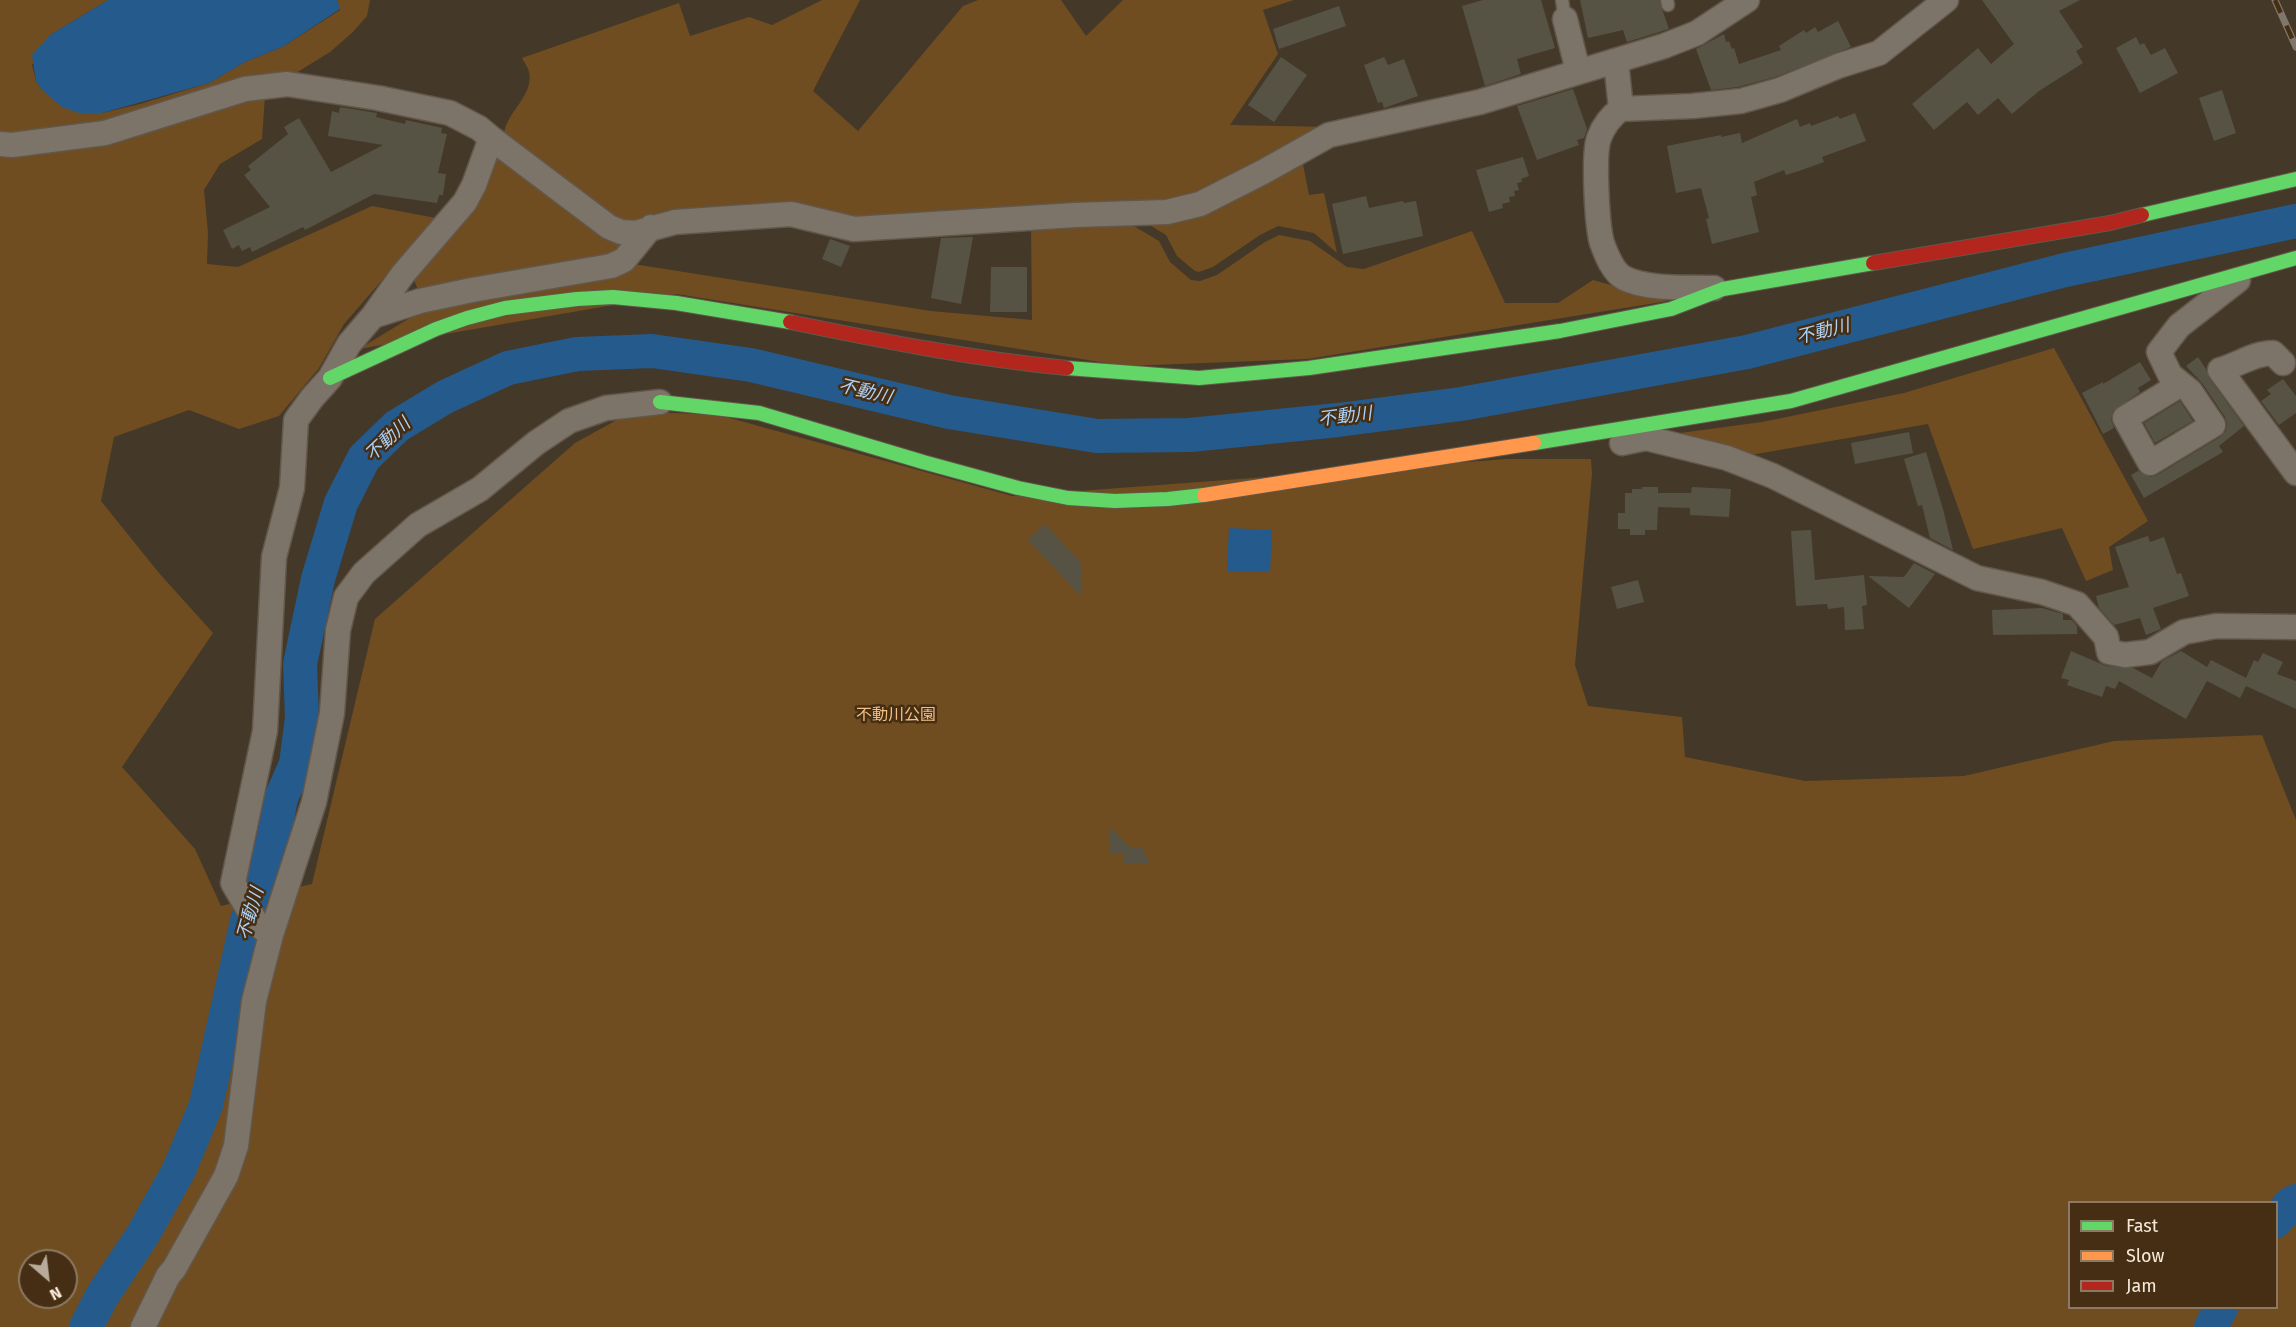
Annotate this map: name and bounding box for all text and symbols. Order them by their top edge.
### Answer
water label: 不動川 [1794,315,1852,349]
water label: 不動川 [836,375,894,409]
water label: 不動川 [1317,403,1373,431]
water label: 不動川 [361,414,415,466]
park label: 不動川公園 [856,706,936,726]
water label: 不動川 [233,885,269,943]
legend [2068,1201,2278,1309]
text: Fast [2126,1215,2158,1237]
text: Slow [2126,1245,2164,1267]
north arrow [18,1249,78,1309]
text: Jam [2126,1275,2157,1297]
text: N [47,1283,65,1304]

